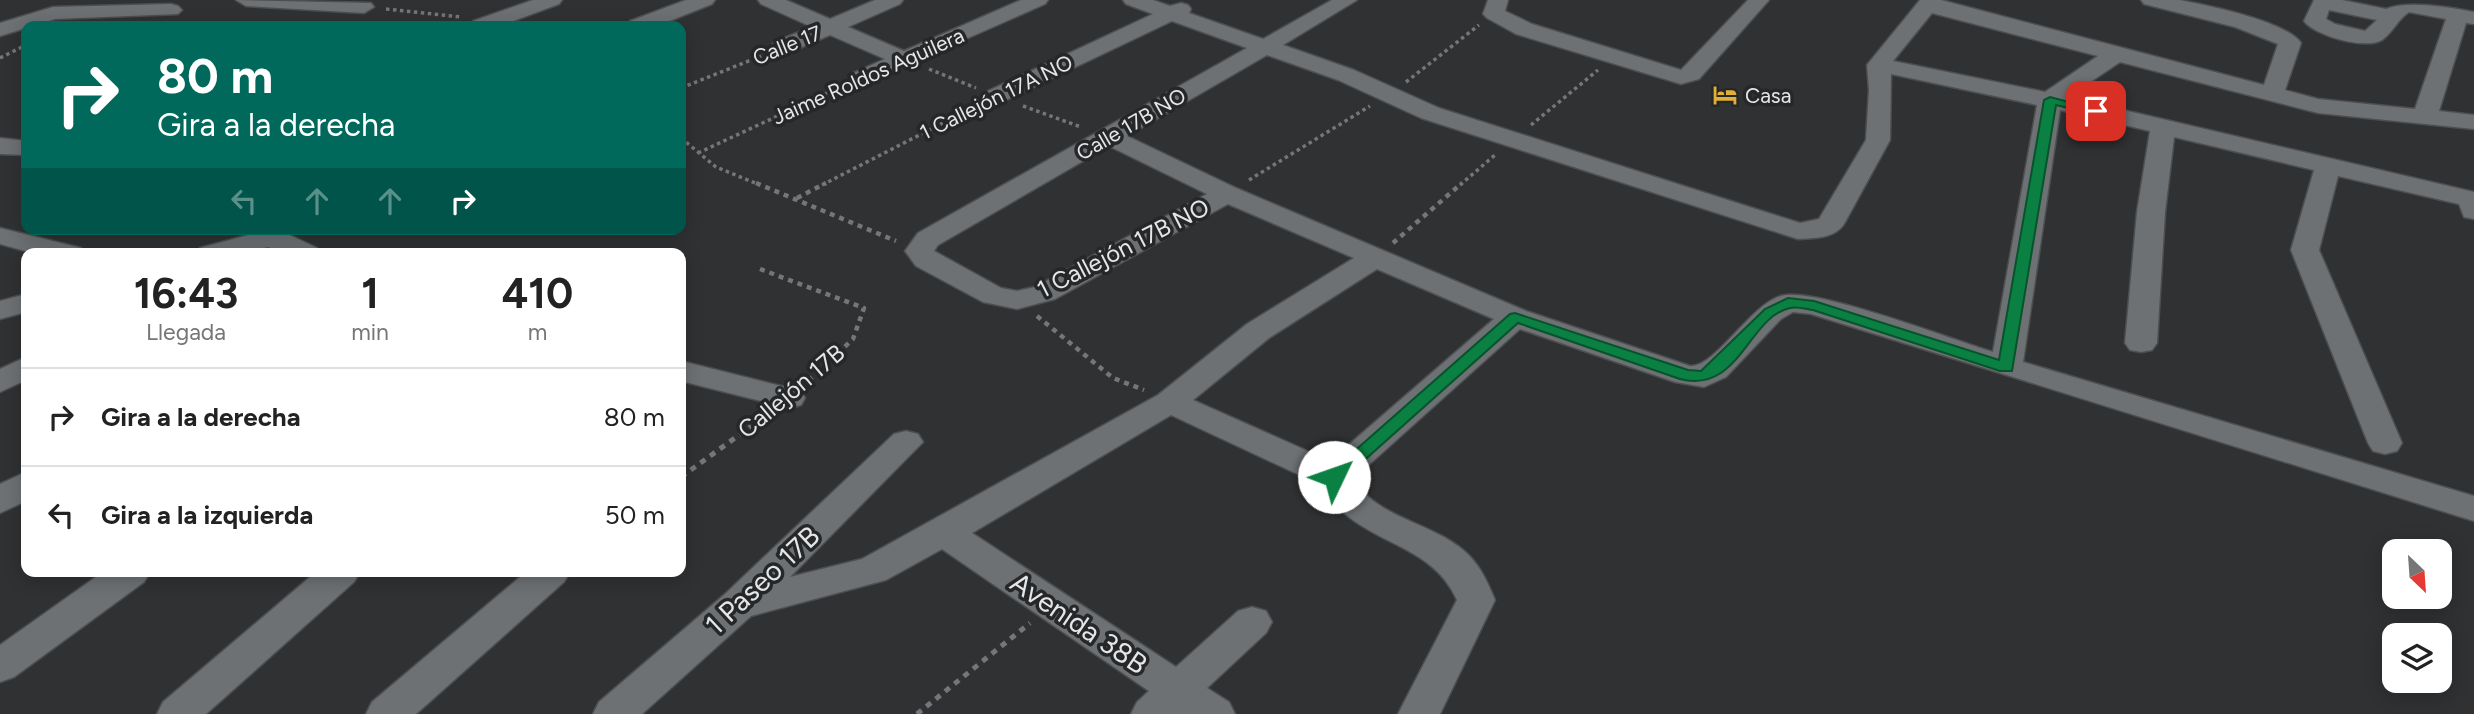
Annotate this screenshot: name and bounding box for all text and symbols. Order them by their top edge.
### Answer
street label: Calle 17 [749,20,825,70]
street label: Jaime Roldos Aguilera [768,22,968,130]
text: 80 m [157,46,273,105]
icon: right [42,49,133,140]
street label: 1 Callejón 17A NO [915,49,1077,145]
hotel icon: Casa [1711,81,1739,109]
pin [2066,81,2126,141]
street label: Calle 17B NO [1072,83,1190,165]
place label: Casa [1745,83,1791,108]
icon: arrive [2077,92,2115,130]
text: Gira a la derecha [157,106,395,144]
icon: left [225,182,263,220]
icon: ahead [298,182,336,220]
icon: ahead [371,182,409,220]
icon: right [444,182,482,220]
street label: 1 Callejón 17B NO [1032,192,1214,304]
text: 16:43 [134,268,238,319]
text: 1 [361,268,379,319]
text: 410 [502,268,573,319]
text: Llegada [146,318,226,346]
text: min [351,318,389,346]
text: m [528,318,547,346]
street label: Callejón 17B [732,338,850,444]
icon: right [42,398,80,436]
text: Gira a la derecha [101,401,301,433]
text: 80 m [604,401,665,433]
position arrow [1297,440,1371,514]
icon: left [42,496,80,534]
text: Gira a la izquierda [101,499,313,531]
text: 50 m [605,499,665,531]
street label: 1 Paseo 17B [698,518,826,642]
north arrow [2382,539,2452,609]
map controls [2382,539,2452,693]
street label: Avenida 38B [1004,565,1154,681]
button: layers [2382,623,2452,693]

